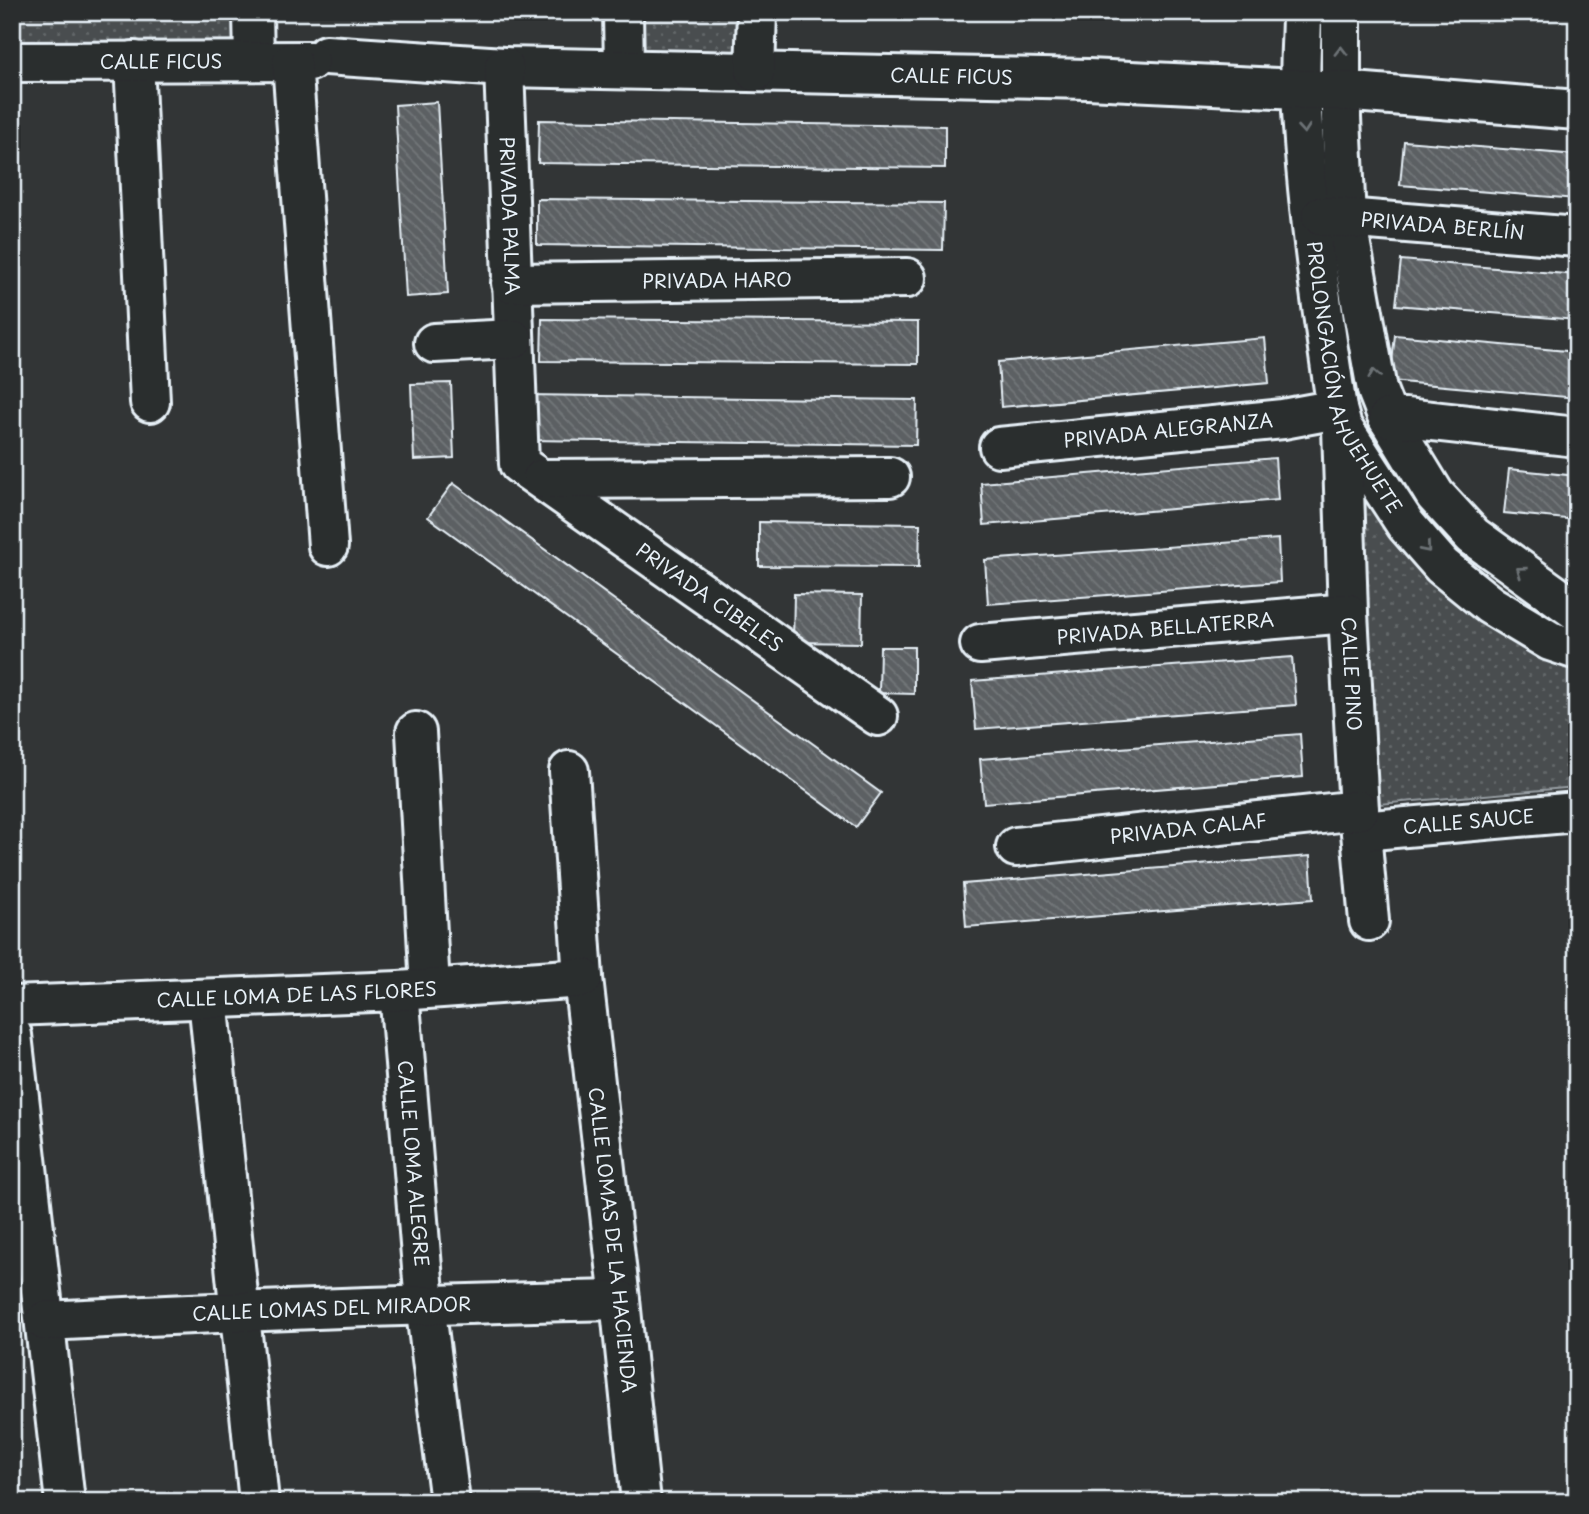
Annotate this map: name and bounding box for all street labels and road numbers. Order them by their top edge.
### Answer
street label: CALLE FICUS [100,46,222,75]
street label: CALLE FICUS [890,60,1013,90]
street label: PRIVADA PALMA [494,136,528,296]
street label: PRIVADA BERLÍN [1360,204,1526,246]
street label: PROLONGACIÓN AHUEHUETE [1301,239,1410,518]
street label: PRIVADA HARO [642,264,792,294]
street label: PRIVADA ALEGRANZA [1062,405,1274,454]
street label: PRIVADA CIBELES [631,536,789,658]
street label: PRIVADA BELLATERRA [1055,604,1275,650]
street label: CALLE PINO [1335,616,1370,731]
street label: CALLE SAUCE [1402,801,1535,840]
street label: PRIVADA CALAF [1108,805,1268,850]
street label: CALLE LOMA DE LAS FLORES [156,973,438,1013]
street label: CALLE LOMA ALEGRE [392,1059,437,1268]
street label: CALLE LOMAS DE LA HACIENDA [583,1086,645,1394]
street label: CALLE LOMAS DEL MIRADOR [192,1289,472,1327]

